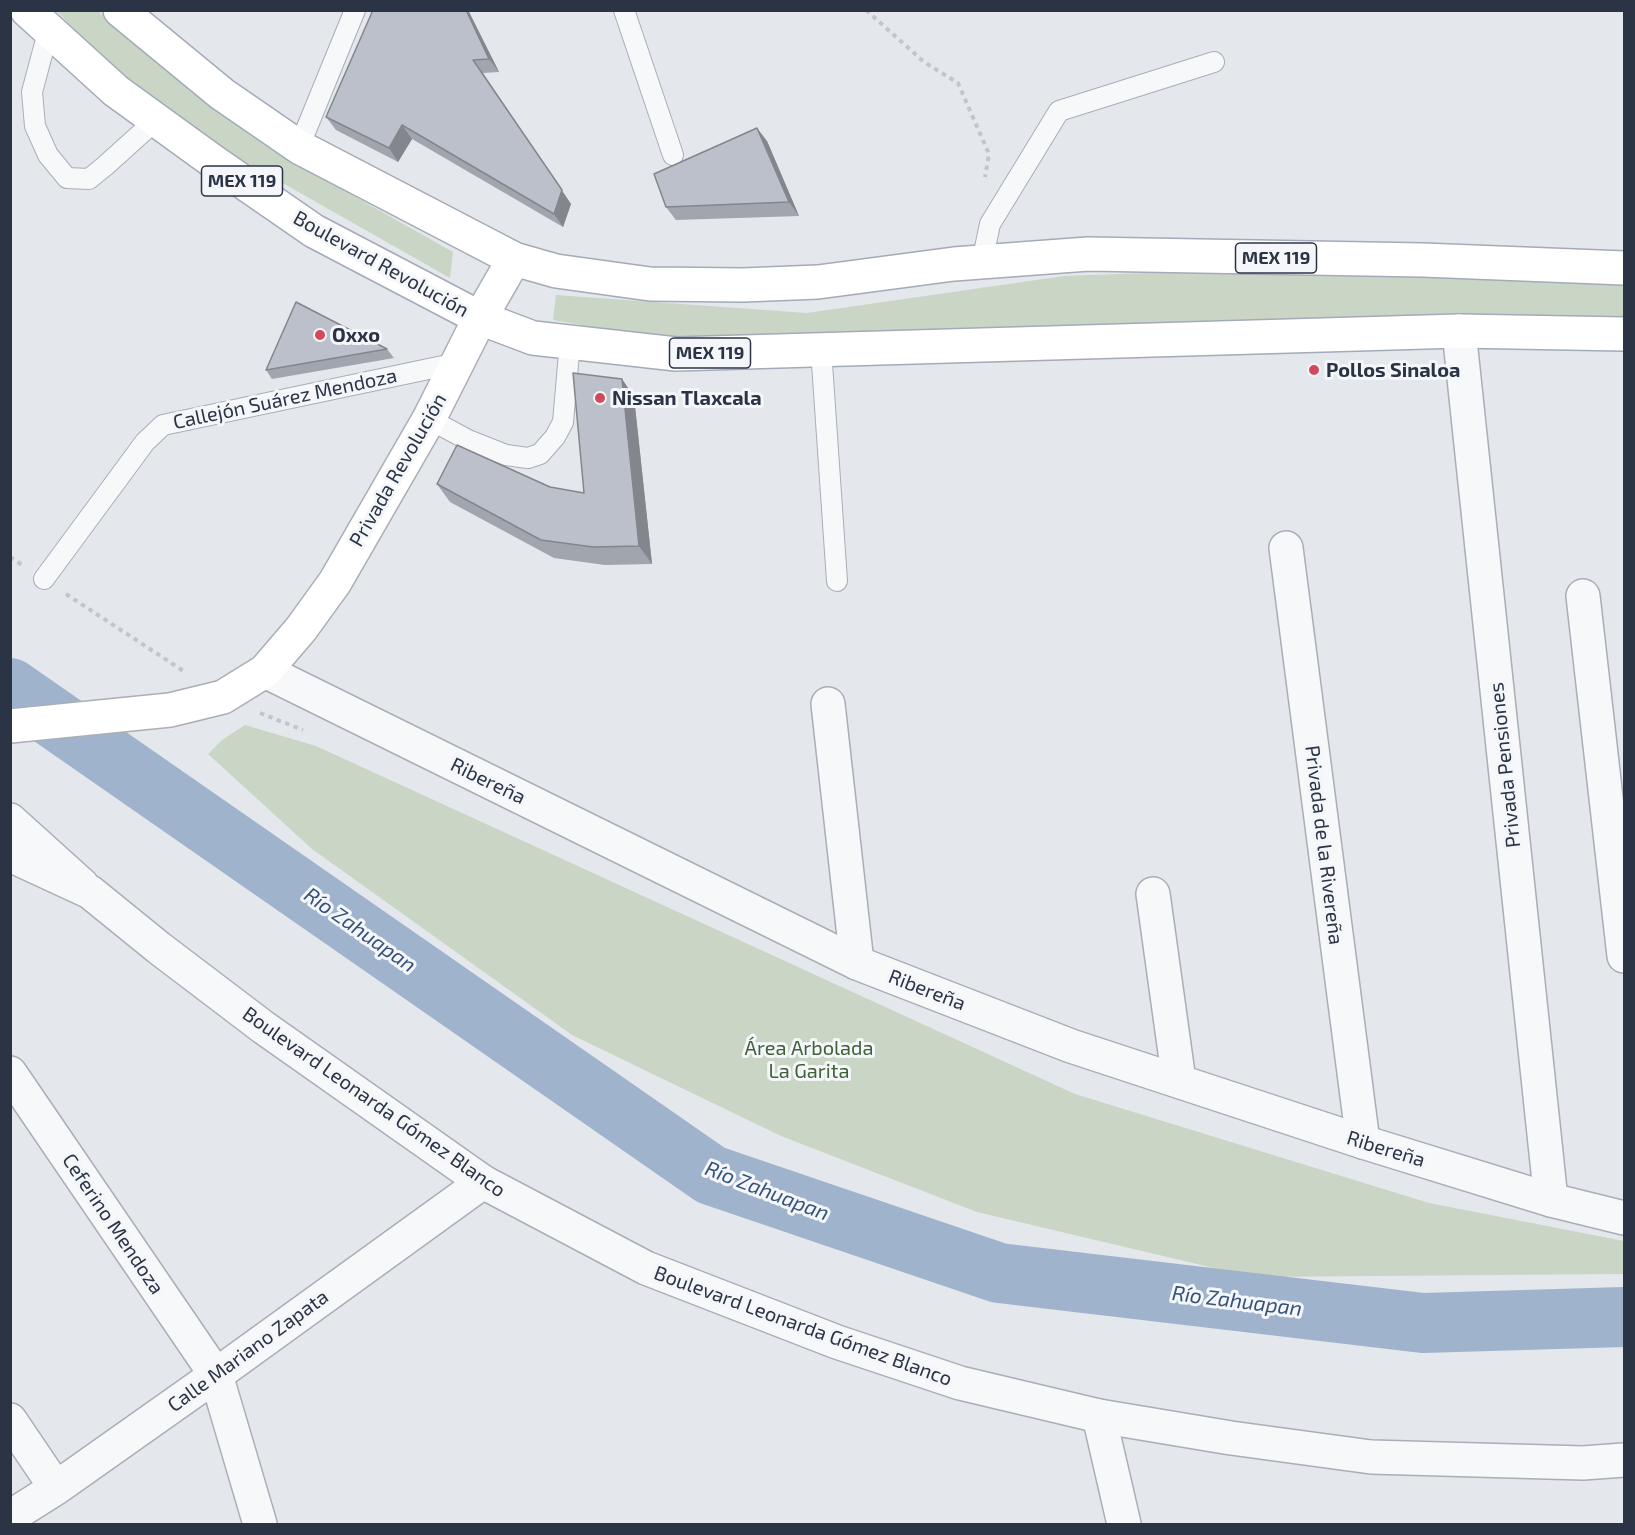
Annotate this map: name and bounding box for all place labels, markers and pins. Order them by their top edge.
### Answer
place label: Oxxo [332,323,380,347]
marker: Oxxo [313,328,327,342]
place label: Pollos Sinaloa [1326,358,1460,382]
marker: Pollos Sinaloa [1307,363,1321,377]
place label: Nissan Tlaxcala [612,386,762,410]
marker: Nissan Tlaxcala [593,391,607,405]

